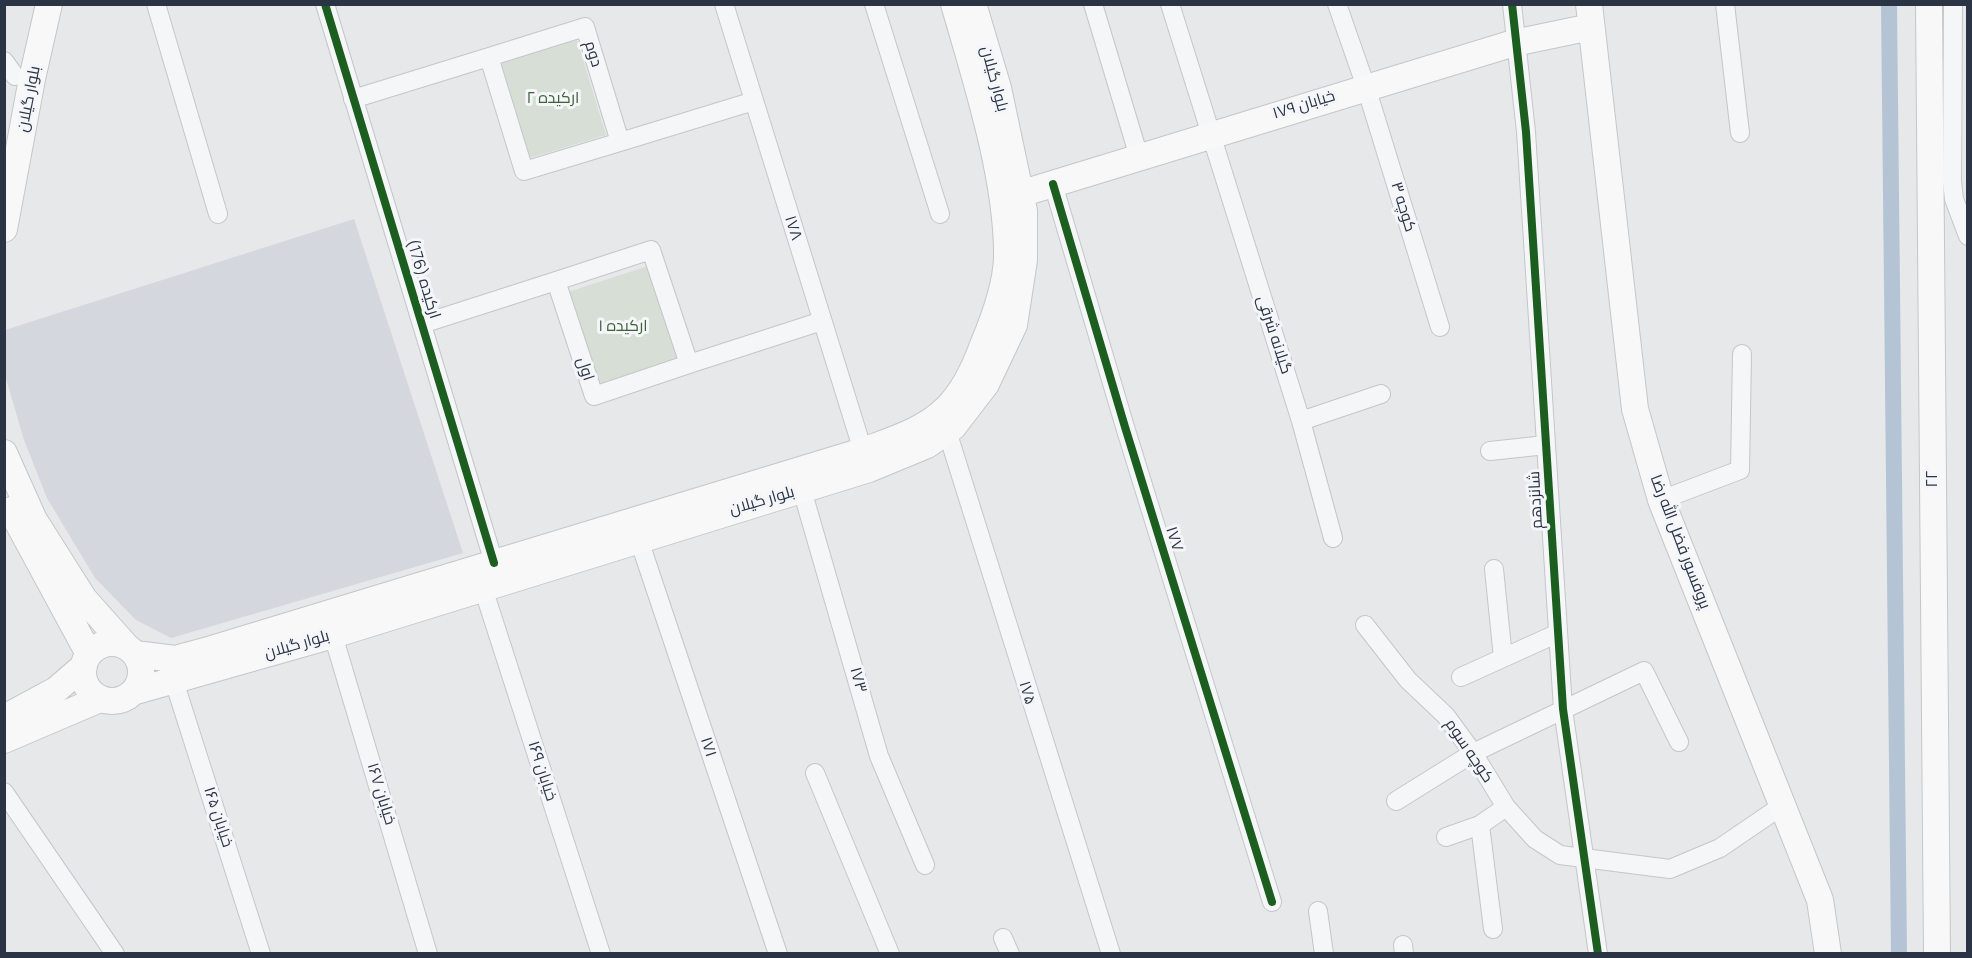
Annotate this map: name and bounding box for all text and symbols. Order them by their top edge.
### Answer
street label: دوم [580,39,606,69]
street label: بلوار گیلان [976,44,1012,114]
street label: بلوار گیلان [13,64,45,134]
street label: خیابان ۱۷۹ [1270,86,1338,124]
park label: ارکیده ۲ [527,89,579,109]
street label: کوچه ۳ [1386,180,1420,234]
street label: ۱۷۸ [780,213,806,243]
street label: ارکیده (176) [402,237,444,321]
street label: گیلانه شرقی [1252,293,1296,377]
park label: ارکیده ۱ [598,317,648,337]
street label: اول [572,355,598,383]
street label: شانزدهم [1525,471,1547,529]
street label: ۲۲ [1923,471,1943,487]
street label: پروفسور فضل الله رضا [1646,472,1714,612]
street label: بلوار گیلان [727,483,797,519]
street label: ۱۷۷ [1161,524,1187,554]
street label: بلوار گیلان [262,627,332,663]
street label: ۱۷۳ [845,665,871,695]
street label: ۱۷۵ [1014,679,1040,707]
street label: کوچه سوم [1441,715,1497,787]
street label: ۱۷۱ [696,735,720,759]
street label: خیابان ۱۶۹ [523,739,561,803]
street label: خیابان ۱۶۷ [363,761,399,827]
street label: خیابان ۱۶۵ [199,784,237,850]

